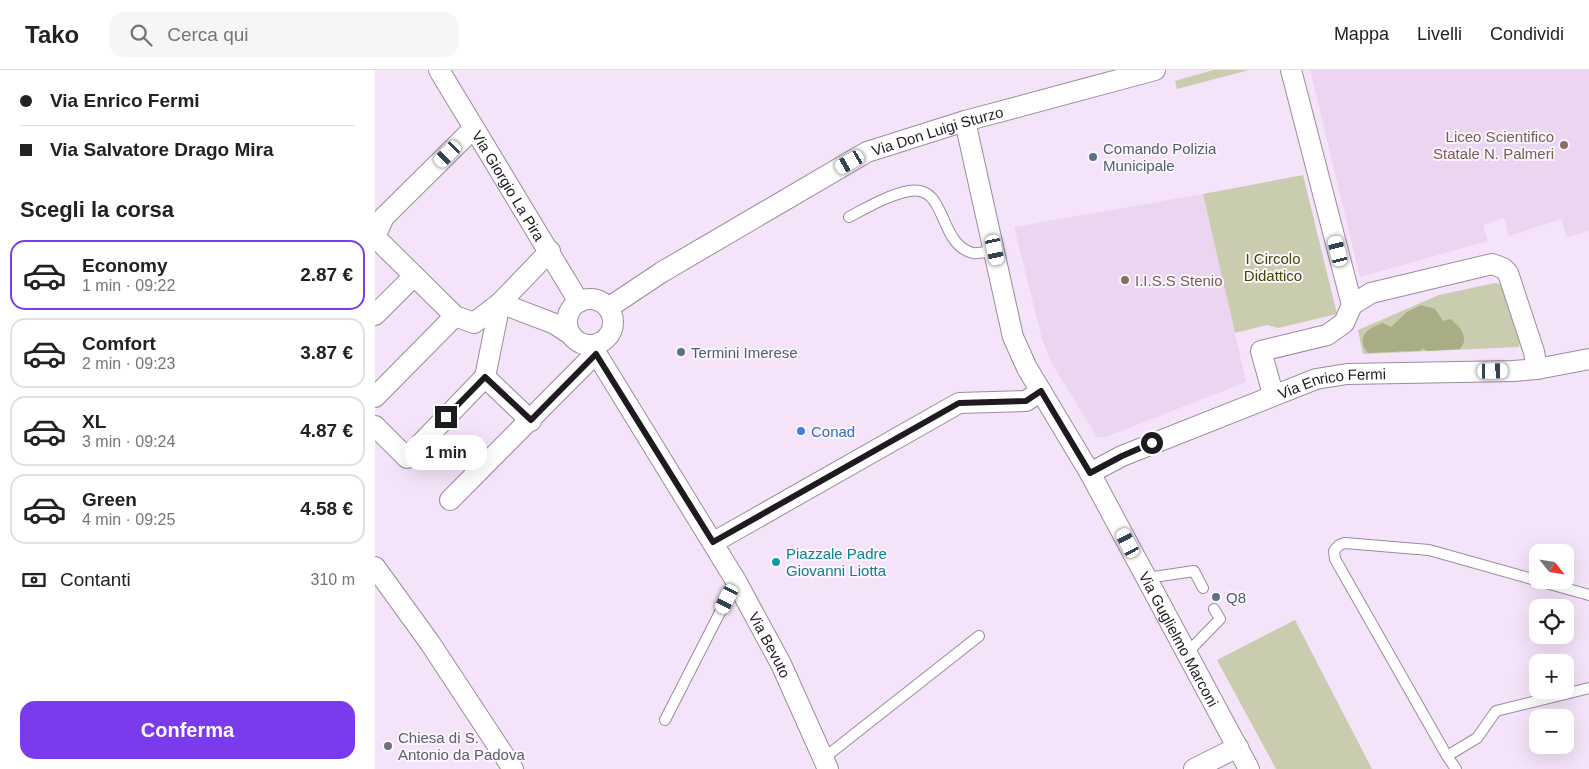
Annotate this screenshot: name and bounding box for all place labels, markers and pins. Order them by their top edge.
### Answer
place label: Liceo Scientifico Statale N. Palmeri [1433,128,1554,162]
marker: Liceo Scientifico Statale N. Palmeri [1558,139,1570,151]
place label: Comando Polizia Municipale [1103,140,1217,174]
marker: Comando Polizia Municipale [1087,151,1099,163]
place label: I.I.S.S Stenio [1135,272,1223,289]
marker: I.I.S.S Stenio [1119,274,1131,286]
place label: Termini Imerese [691,344,798,361]
marker: Termini Imerese [675,346,687,358]
place label: Conad [811,423,855,440]
marker: Conad [795,425,807,437]
place label: Piazzale Padre Giovanni Liotta [786,545,887,579]
marker: Piazzale Padre Giovanni Liotta [770,556,782,568]
place label: Q8 [1226,589,1246,606]
marker: Q8 [1210,591,1222,603]
place label: Chiesa di S. Antonio da Padova [398,729,525,763]
marker: Chiesa di S. Antonio da Padova [382,740,394,752]

